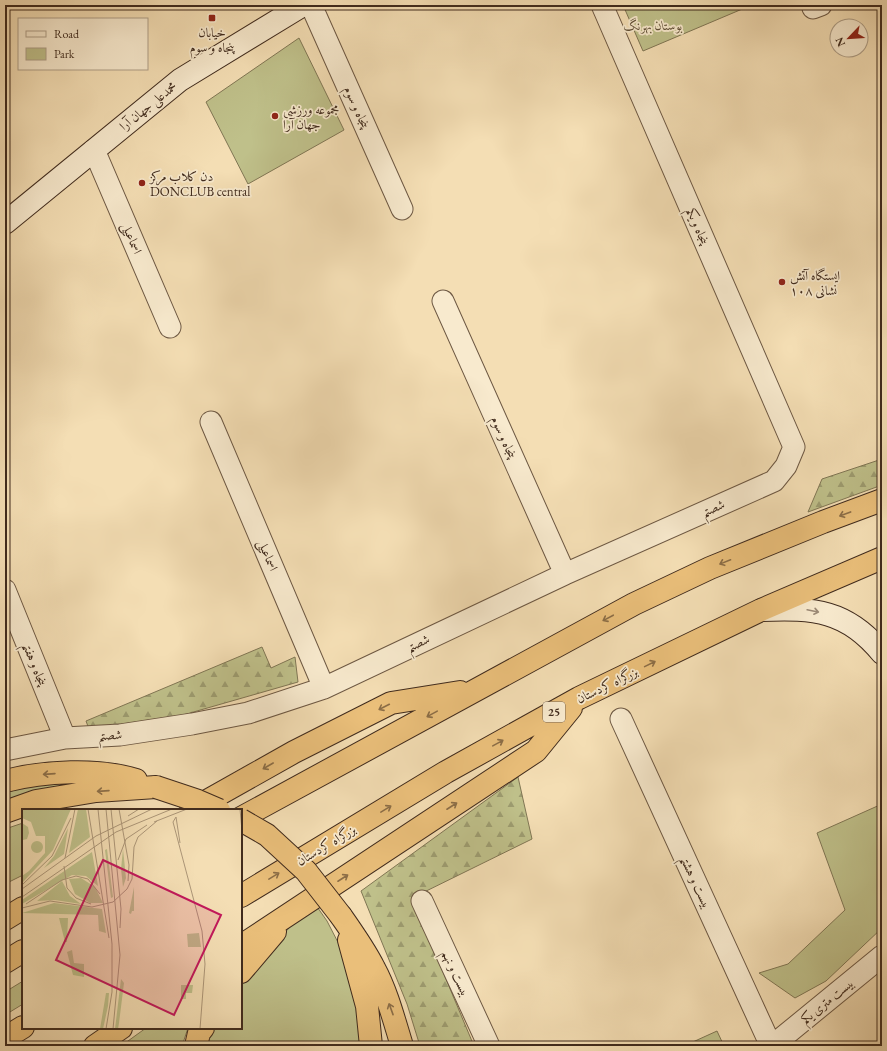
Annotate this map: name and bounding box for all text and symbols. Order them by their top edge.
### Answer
marker: خیابان پنجاه و سوم [207,13,217,23]
park label: بوستان بهرنگ [623,17,683,34]
legend [18,18,148,70]
north arrow [829,18,869,58]
place label: خیابان پنجاه و سوم [190,24,235,59]
text: Road [54,26,80,42]
text: N [832,35,848,49]
text: Park [54,46,75,62]
street label: محمدعلی جهان آرا [116,77,182,136]
street label: پنجاه و سوم [337,83,374,133]
place label: مجموعه ورزشی جهان آرا [283,101,339,133]
marker: مجموعه ورزشی جهان آرا [270,111,280,121]
place label: دن کلاب مرکز DONCLUB central [148,168,250,200]
marker: دن کلاب مرکز DONCLUB central [137,178,147,188]
street label: پنجاه و یکم [679,205,714,249]
street label: اسماعیلی [116,220,146,257]
place label: ایستگاه آتش نشانی ۱۰۸ [790,267,840,299]
marker: ایستگاه آتش نشانی ۱۰۸ [777,277,787,287]
street label: پنجاه و سوم [484,413,521,463]
street label: شصتم [699,495,729,525]
one-way arrow [840,510,852,518]
street label: اسماعیلی [252,537,282,574]
one-way arrow [719,558,731,566]
one-way arrow [807,607,820,615]
one-way arrow [602,615,614,623]
street label: شصتم [404,630,435,660]
street label: پنجاه و هفتم [14,640,52,691]
one-way arrow [644,659,656,667]
street label: بزرگراه کردستان [573,662,641,707]
road number: 25 [543,702,565,722]
one-way arrow [378,704,390,711]
one-way arrow [426,710,438,718]
street label: شصتم [97,726,123,749]
one-way arrow [492,739,504,747]
one-way arrow [262,763,274,771]
one-way arrow [43,770,56,777]
one-way arrow [97,787,110,794]
one-way arrow [446,802,457,810]
one-way arrow [380,804,392,812]
inset map [22,809,242,1029]
street label: بزرگراه کردستان [293,820,359,869]
street label: بیست و هشتم [672,853,716,913]
one-way arrow [268,871,280,879]
one-way arrow [337,874,348,882]
street label: بیست و نهم [434,947,474,1001]
street label: بیست متری یکم [797,974,860,1031]
one-way arrow [386,1003,394,1015]

